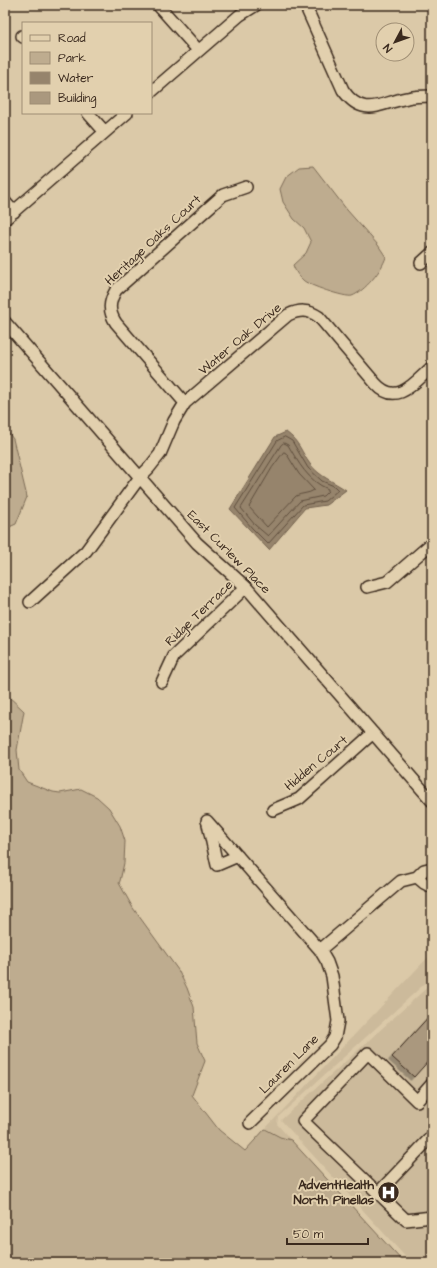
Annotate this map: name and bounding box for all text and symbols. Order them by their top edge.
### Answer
legend [22,22,152,114]
north arrow [375,22,415,62]
text: Road [58,30,86,47]
text: N [380,41,396,56]
text: Park [58,50,86,67]
text: Water [58,70,94,87]
text: Building [58,90,96,108]
street label: Heritage Oaks Court [101,190,206,290]
street label: Water Oak Drive [195,299,285,379]
street label: East Curlew Place [183,506,275,598]
street label: Ridge Terrace [161,576,238,651]
street label: Hidden Court [281,731,352,795]
street label: Lauren Lane [255,1030,323,1098]
place label: AdventHealth North Pinellas [293,1176,375,1209]
hospital icon: AdventHealth North Pinellas [376,1179,402,1205]
scale bar [287,1220,368,1246]
text: 50 m [293,1226,324,1243]

